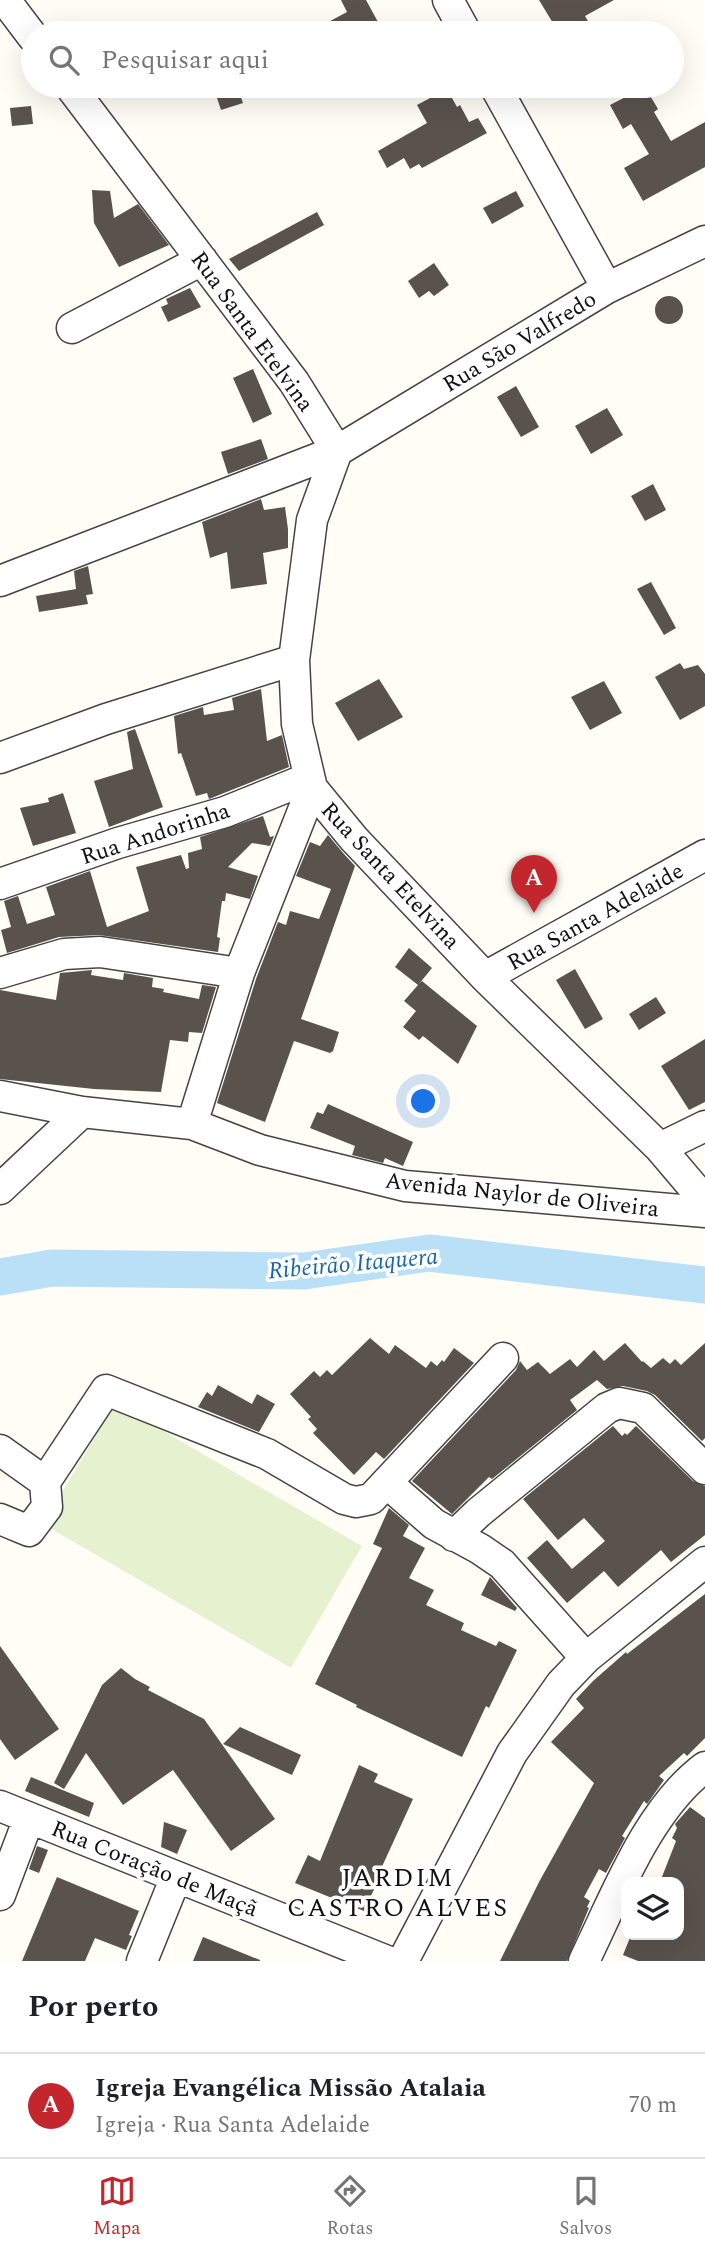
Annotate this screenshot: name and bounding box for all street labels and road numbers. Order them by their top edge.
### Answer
street label: Rua Santa Etelvina [181,244,322,420]
street label: Rua São Valfredo [436,282,604,402]
street label: Rua Andorinha [76,794,235,875]
street label: Rua Santa Etelvina [312,794,468,958]
street label: Rua Santa Adelaide [502,856,688,976]
street label: Avenida Naylor de Oliveira [383,1164,661,1227]
street label: Rua Coração de Maçã [46,1812,263,1927]

